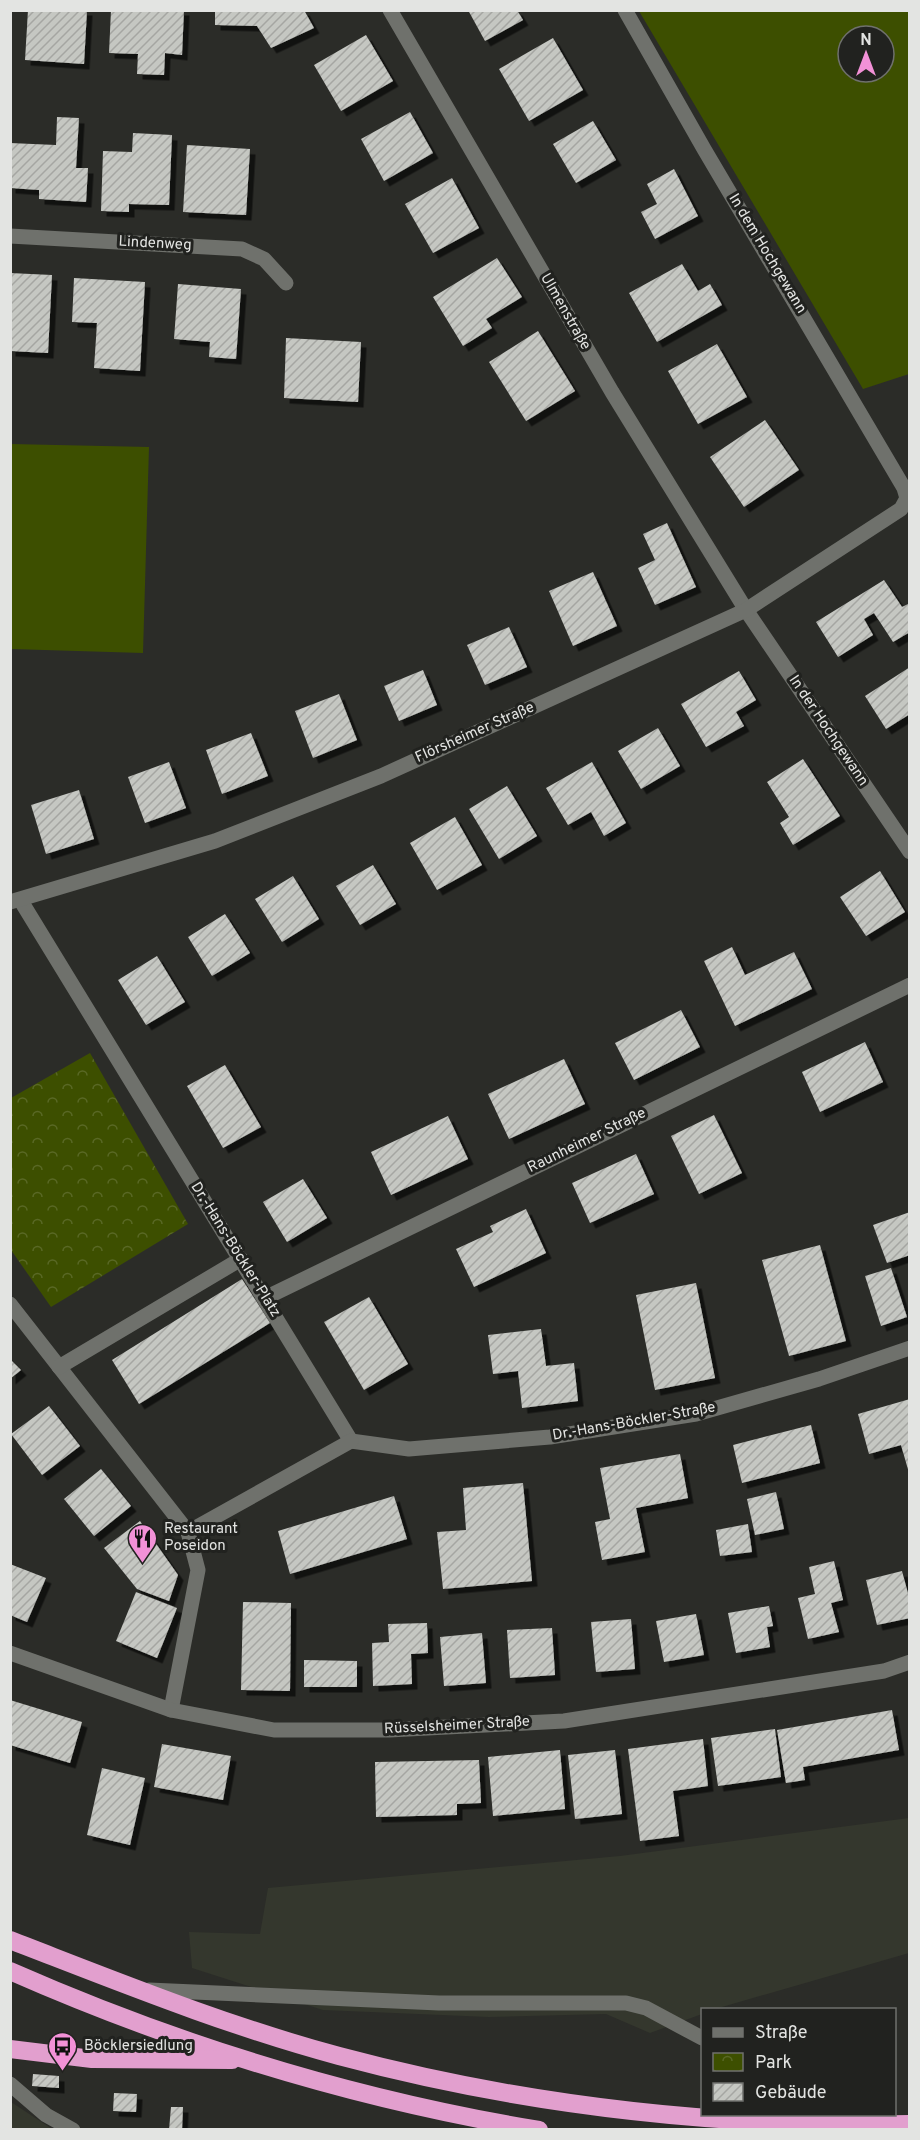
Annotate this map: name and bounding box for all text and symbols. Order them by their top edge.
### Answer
north arrow [836,24,896,84]
text: N [860,31,872,51]
street label: In dem Hochgewann [724,191,810,317]
street label: Lindenweg [118,233,192,255]
street label: Ulmenstraße [535,270,595,354]
street label: In der Hochgewann [784,672,872,790]
street label: Flörsheimer Straße [413,698,537,768]
street label: Raunheimer Straße [525,1104,649,1178]
street label: Dr.-Hans-Böckler-Platz [186,1179,284,1321]
street label: Dr.-Hans-Böckler-Straße [551,1398,717,1446]
place label: Restaurant Poseidon [164,1520,238,1556]
restaurant icon: Restaurant Poseidon [127,1522,159,1564]
street label: Rüsselsheimer Straße [384,1713,530,1739]
legend [701,2008,896,2116]
text: Straße [755,2022,807,2045]
bus stop icon: Böcklersiedlung [47,2030,79,2072]
place label: Böcklersiedlung [84,2037,193,2056]
text: Park [755,2052,792,2075]
text: Gebäude [755,2082,827,2105]

